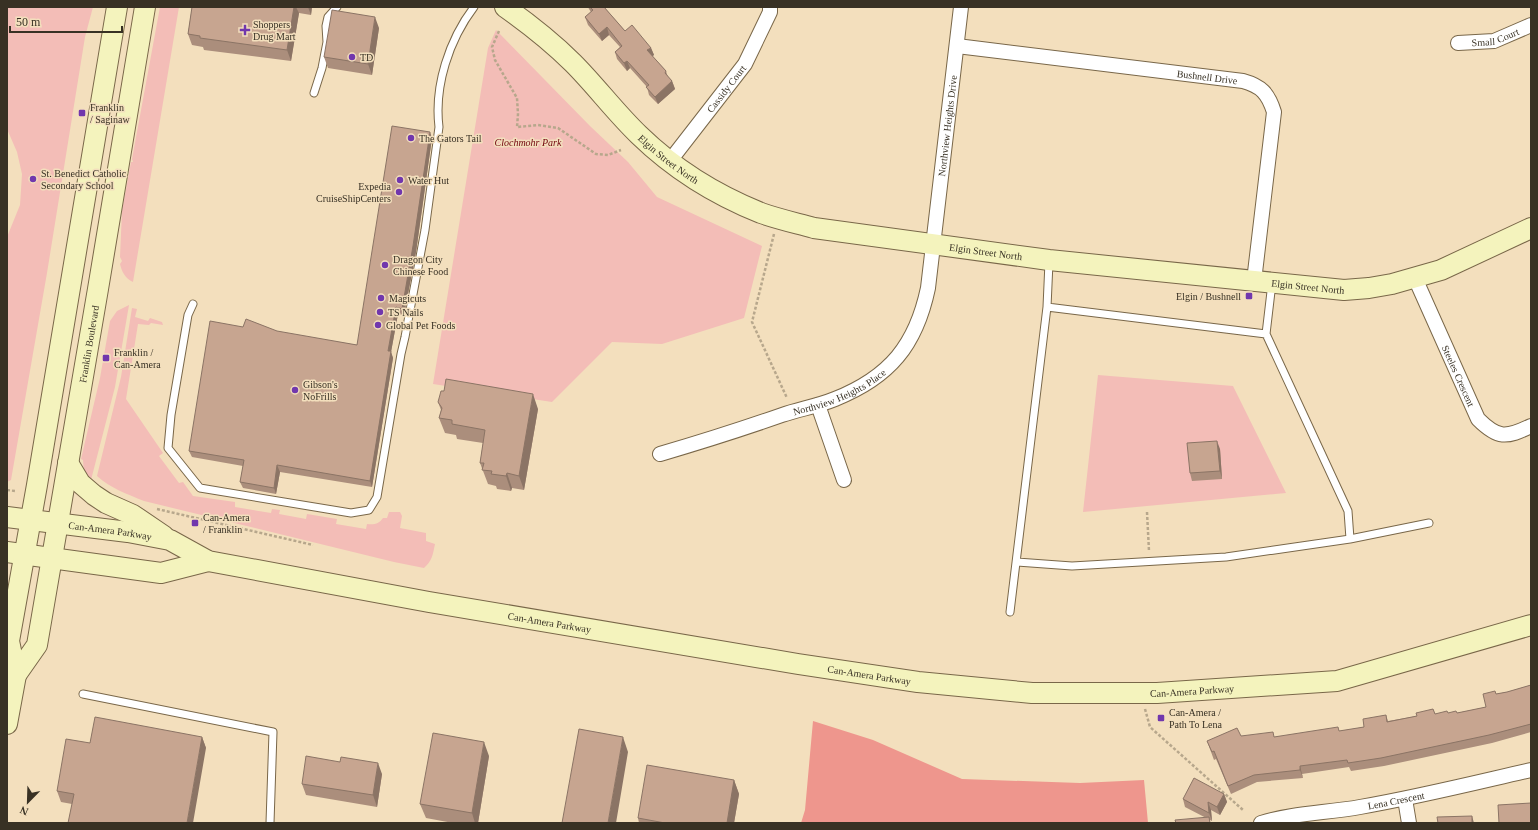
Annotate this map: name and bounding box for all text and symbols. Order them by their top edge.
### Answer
scale bar [10,8,122,34]
text: 50 m [16,15,41,29]
place label: Shoppers Drug Mart [253,19,296,42]
marker: Shoppers Drug Mart [240,25,250,35]
street label: Small Court [1471,26,1521,48]
marker: TD [347,52,357,62]
place label: TD [360,52,373,63]
street label: Cassidy Court [705,63,748,115]
street label: Bushnell Drive [1176,68,1239,86]
street label: Northview Heights Drive [936,74,959,177]
place label: Franklin / Saginaw [90,102,130,125]
marker: Franklin / Saginaw [77,108,87,118]
street label: Elgin Street North [636,132,701,186]
marker: The Gators Tail [406,133,416,143]
place label: The Gators Tail [419,133,482,144]
park label: Clochmohr Park [495,137,562,148]
place label: St. Benedict Catholic Secondary School [41,168,127,191]
marker: St. Benedict Catholic Secondary School [28,174,38,184]
marker: Water Hut [395,175,405,185]
place label: Water Hut [408,175,449,186]
place label: Expedia CruiseShipCenters [316,181,392,204]
marker: Expedia CruiseShipCenters [394,187,404,197]
street label: Elgin Street North [949,241,1023,262]
place label: Dragon City Chinese Food [393,254,448,277]
marker: Dragon City Chinese Food [380,260,390,270]
street label: Elgin Street North [1271,278,1345,296]
place label: Elgin / Bushnell [1176,291,1241,302]
marker: Elgin / Bushnell [1244,291,1254,301]
marker: Magicuts [376,293,386,303]
place label: Magicuts [389,293,426,304]
street label: Franklin Boulevard [77,305,101,384]
marker: TS Nails [375,307,385,317]
place label: TS Nails [388,307,423,318]
marker: Global Pet Foods [373,320,383,330]
place label: Global Pet Foods [386,320,456,331]
street label: Steeles Crescent [1440,344,1477,408]
place label: Franklin / Can-Amera [114,347,161,370]
marker: Franklin / Can-Amera [101,353,111,363]
street label: Northview Heights Place [792,366,888,417]
place label: Gibson's NoFrills [303,379,338,402]
marker: Gibson's NoFrills [290,385,300,395]
place label: Can-Amera / Franklin [203,512,250,535]
marker: Can-Amera / Franklin [190,518,200,528]
street label: Can-Amera Parkway [68,520,153,542]
street label: Can-Amera Parkway [507,610,592,635]
street label: Can-Amera Parkway [827,663,912,687]
street label: Can-Amera Parkway [1150,683,1234,699]
place label: Can-Amera / Path To Lena [1169,707,1223,730]
marker: Can-Amera / Path To Lena [1156,713,1166,723]
north arrow [8,782,48,822]
street label: Lena Crescent [1367,789,1426,812]
text: N [18,804,30,818]

